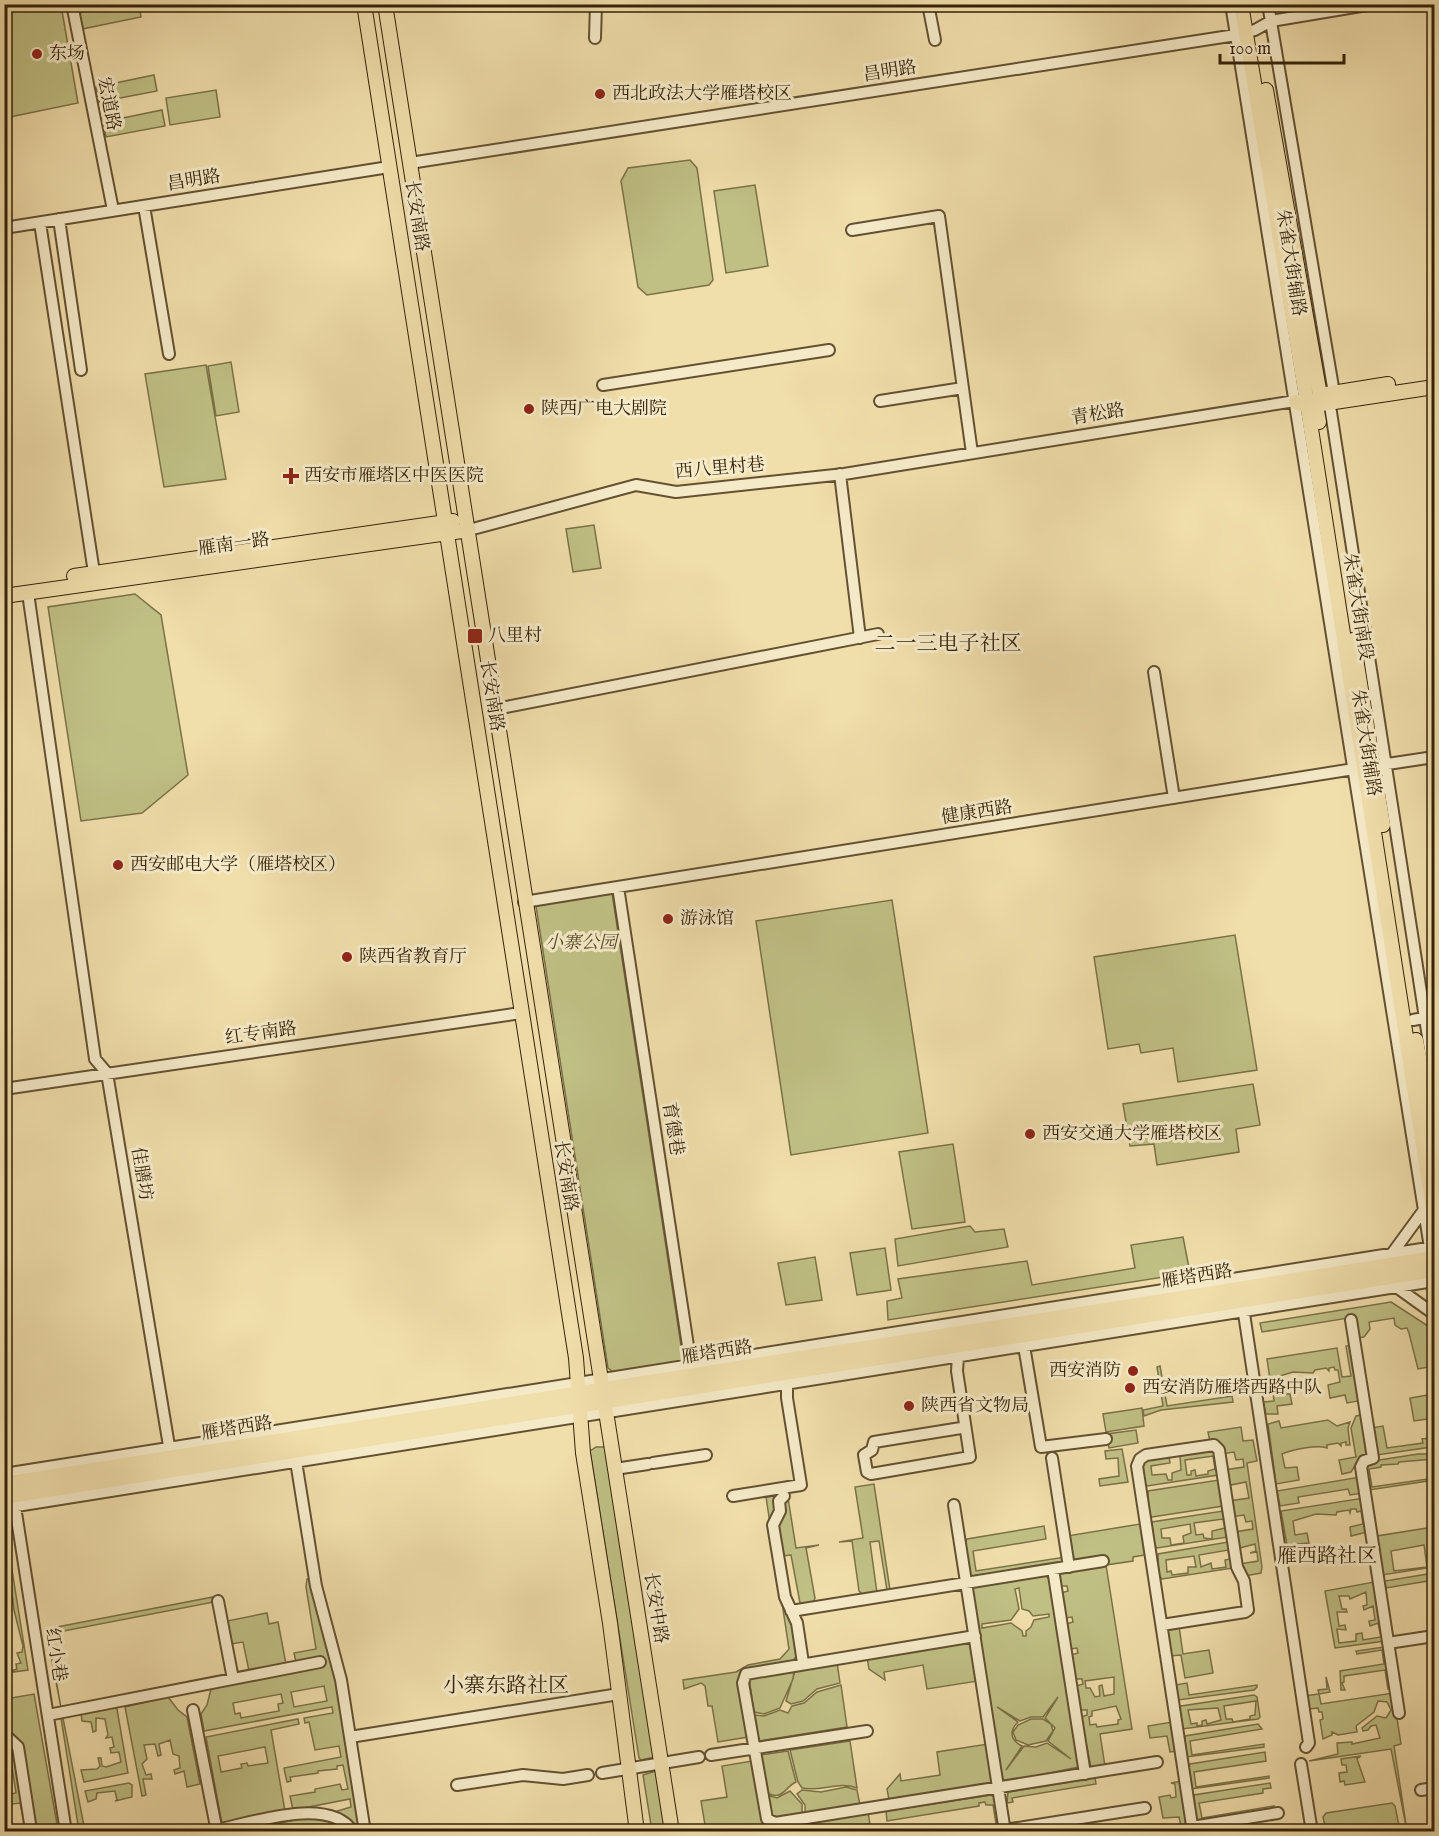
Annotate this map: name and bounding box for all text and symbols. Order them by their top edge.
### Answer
scale bar [1220,27,1344,65]
text: 100 m [1229,38,1271,61]
place label: 东场 [49,43,85,66]
marker: 东场 [30,47,44,61]
street label: 昌明路 [862,56,918,88]
street label: 宏道路 [92,75,124,133]
place label: 西北政法大学雁塔校区 [612,83,792,106]
marker: 西北政法大学雁塔校区 [593,87,607,101]
street label: 昌明路 [166,165,222,197]
street label: 长安南路 [399,179,433,253]
street label: 朱雀大街辅路 [1270,208,1310,318]
place label: 陕西广电大剧院 [541,398,667,421]
street label: 青松路 [1070,399,1126,431]
marker: 陕西广电大剧院 [522,402,536,416]
street label: 西八里村巷 [674,454,766,484]
place label: 西安市雁塔区中医医院 [304,465,484,488]
marker: 西安市雁塔区中医医院 [282,467,300,485]
street label: 雁南一路 [197,529,271,561]
street label: 朱雀大街南段 [1337,552,1377,662]
place label: 八里村 [488,625,542,648]
marker: 八里村 [466,627,484,645]
district label: 二一三电子社区 [875,631,1022,658]
street label: 长安南路 [474,659,508,733]
street label: 朱雀大街辅路 [1345,688,1385,798]
street label: 健康西路 [940,796,1014,830]
place label: 西安邮电大学（雁塔校区） [130,854,346,877]
marker: 西安邮电大学（雁塔校区） [111,858,125,872]
place label: 游泳馆 [680,908,734,931]
marker: 游泳馆 [661,912,675,926]
park label: 小寨公园 [545,932,620,955]
place label: 陕西省教育厅 [359,946,467,969]
marker: 陕西省教育厅 [340,950,354,964]
street label: 红专南路 [224,1018,298,1050]
street label: 育德巷 [656,1101,688,1157]
place label: 西安交通大学雁塔校区 [1042,1123,1222,1146]
marker: 西安交通大学雁塔校区 [1023,1127,1037,1141]
street label: 长安南路 [548,1139,582,1213]
street label: 佳膳坊 [125,1146,157,1202]
street label: 雁塔西路 [1160,1260,1234,1294]
street label: 雁塔西路 [680,1336,754,1370]
place label: 西安消防 [1049,1360,1121,1383]
marker: 西安消防 [1126,1364,1140,1378]
place label: 西安消防雁塔西路中队 [1142,1377,1322,1400]
marker: 西安消防雁塔西路中队 [1123,1381,1137,1395]
place label: 陕西省文物局 [921,1395,1029,1418]
marker: 陕西省文物局 [902,1399,916,1413]
street label: 雁塔西路 [200,1412,274,1446]
district label: 雁西路社区 [1277,1544,1377,1569]
street label: 长安中路 [638,1571,672,1645]
street label: 红小巷 [39,1627,71,1683]
district label: 小寨东路社区 [443,1673,569,1700]

